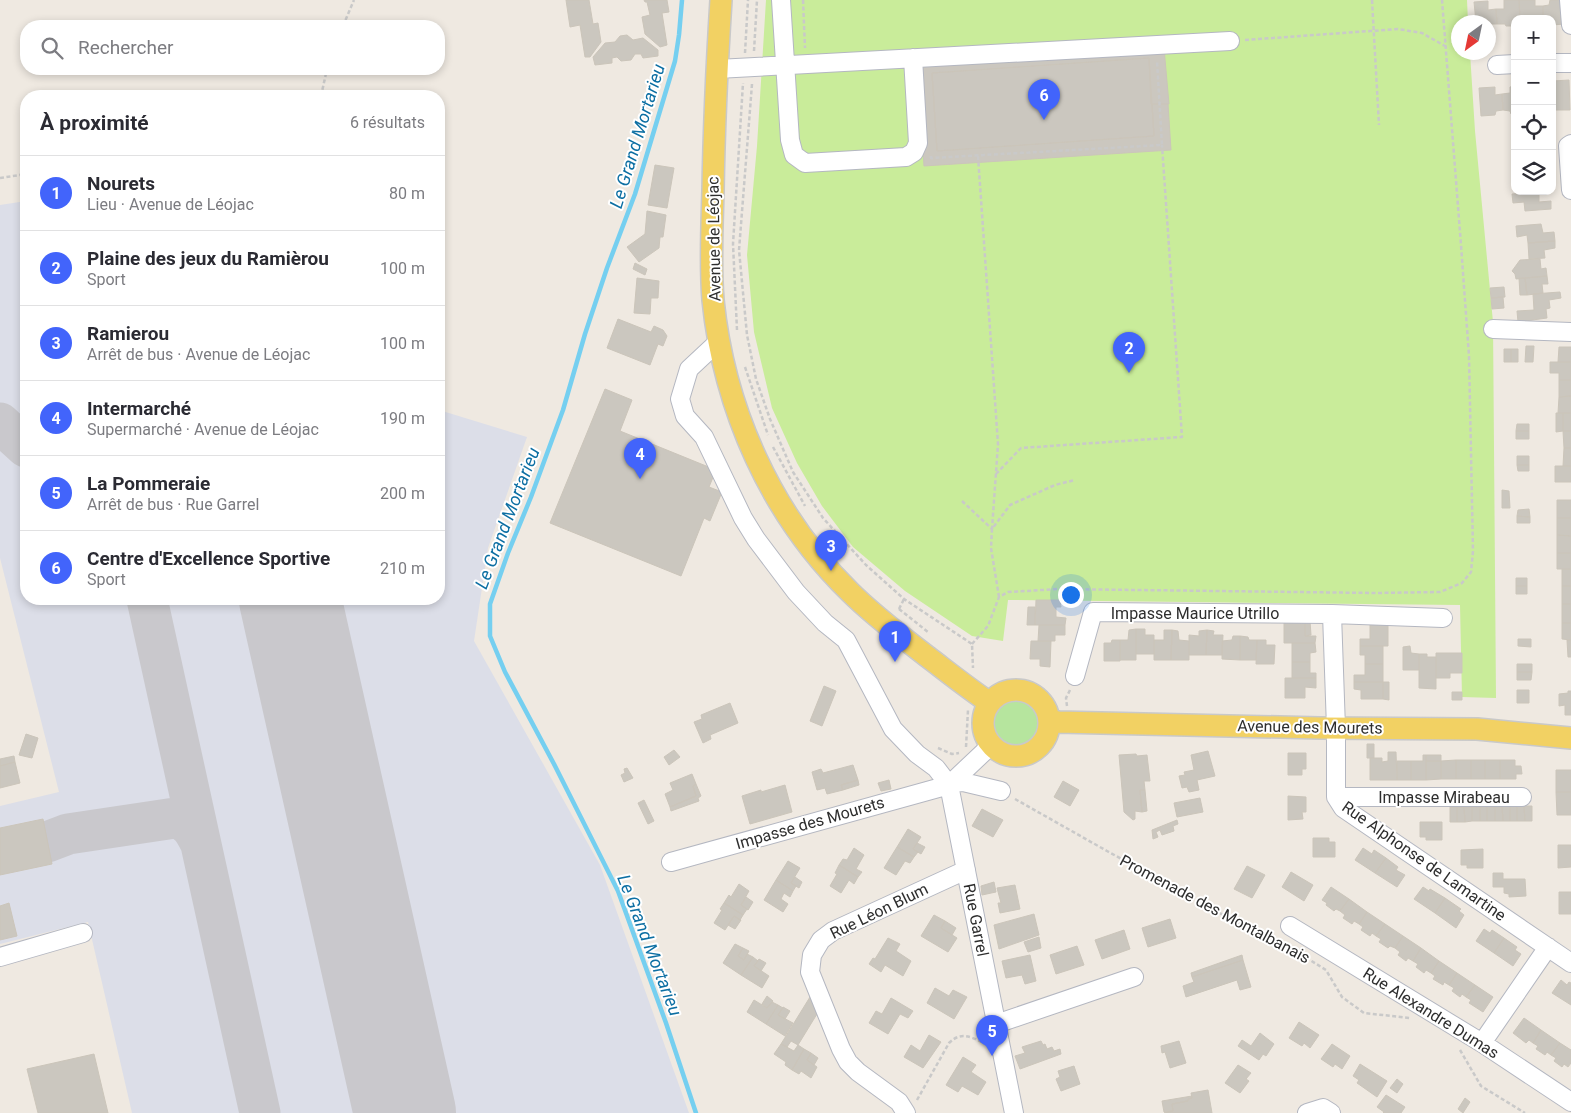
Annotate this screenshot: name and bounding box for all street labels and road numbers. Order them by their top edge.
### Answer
street label: Avenue de Léojac [703,176,725,302]
street label: Impasse Maurice Utrillo [1111,604,1279,623]
street label: Avenue des Mourets [1237,716,1383,738]
street label: Impasse Mirabeau [1378,788,1510,807]
street label: Impasse des Mourets [733,793,887,853]
street label: Rue Alphonse de Lamartine [1338,797,1510,925]
street label: Promenade des Montalbanais [1117,851,1313,967]
street label: Rue Léon Blum [827,879,931,943]
street label: Rue Garrel [960,882,992,958]
street label: Rue Alexandre Dumas [1360,963,1502,1063]

